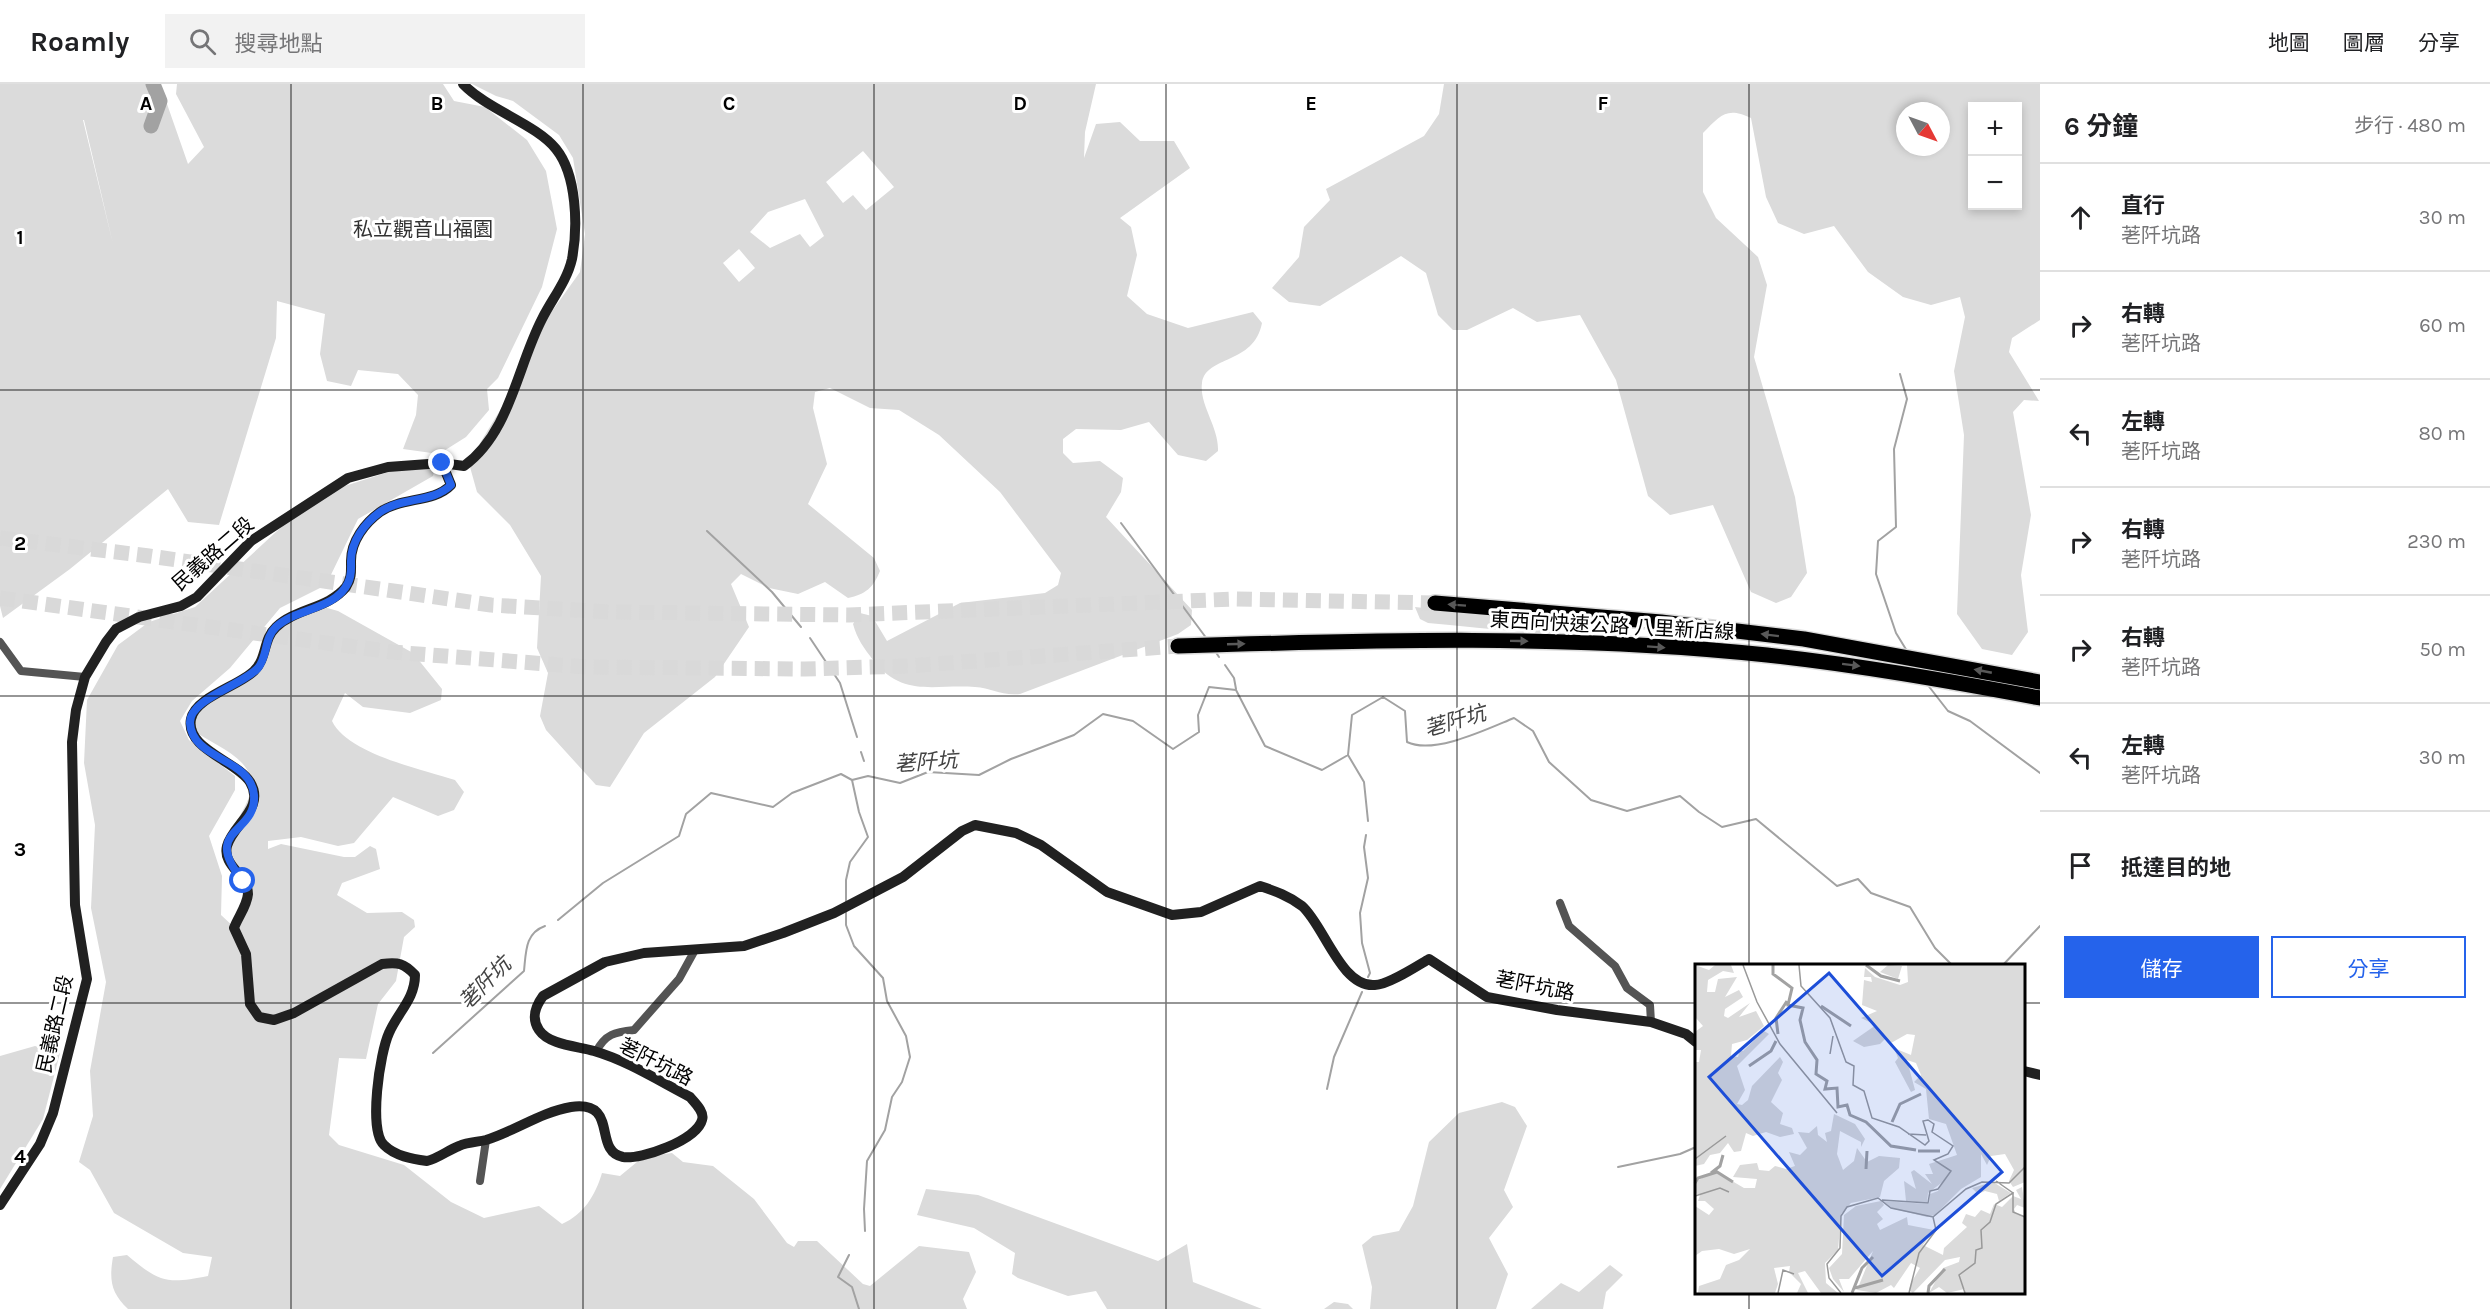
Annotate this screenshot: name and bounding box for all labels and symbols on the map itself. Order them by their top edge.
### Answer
text: A [140,92,153,115]
text: B [431,92,443,115]
text: C [723,92,735,115]
text: D [1013,92,1027,115]
text: E [1305,92,1317,115]
text: F [1598,92,1609,115]
north arrow [1896,102,1950,156]
park label: 私立觀音山福園 [353,218,493,241]
text: 1 [16,226,24,249]
route end [428,449,454,475]
street label: 民義路二段 [168,513,258,595]
text: 2 [14,532,26,555]
one-way arrow [1447,600,1466,610]
street label: 東西向快速公路 八里新店線 [1489,608,1735,644]
one-way arrow [1760,630,1779,640]
one-way arrow [1509,636,1528,645]
one-way arrow [1227,639,1246,649]
one-way arrow [1647,643,1666,652]
one-way arrow [1841,660,1860,670]
one-way arrow [1973,666,1992,675]
water label: 荖阡坑 [1421,700,1491,741]
water label: 荖阡坑 [894,748,961,776]
text: 3 [14,838,26,861]
route start [229,867,255,893]
water label: 荖阡坑 [454,950,518,1014]
inset map [1695,964,2025,1294]
street label: 荖阡坑路 [1494,967,1576,1005]
street label: 民義路二段 [33,973,77,1075]
street label: 荖阡坑路 [615,1034,697,1090]
text: 4 [14,1145,26,1168]

